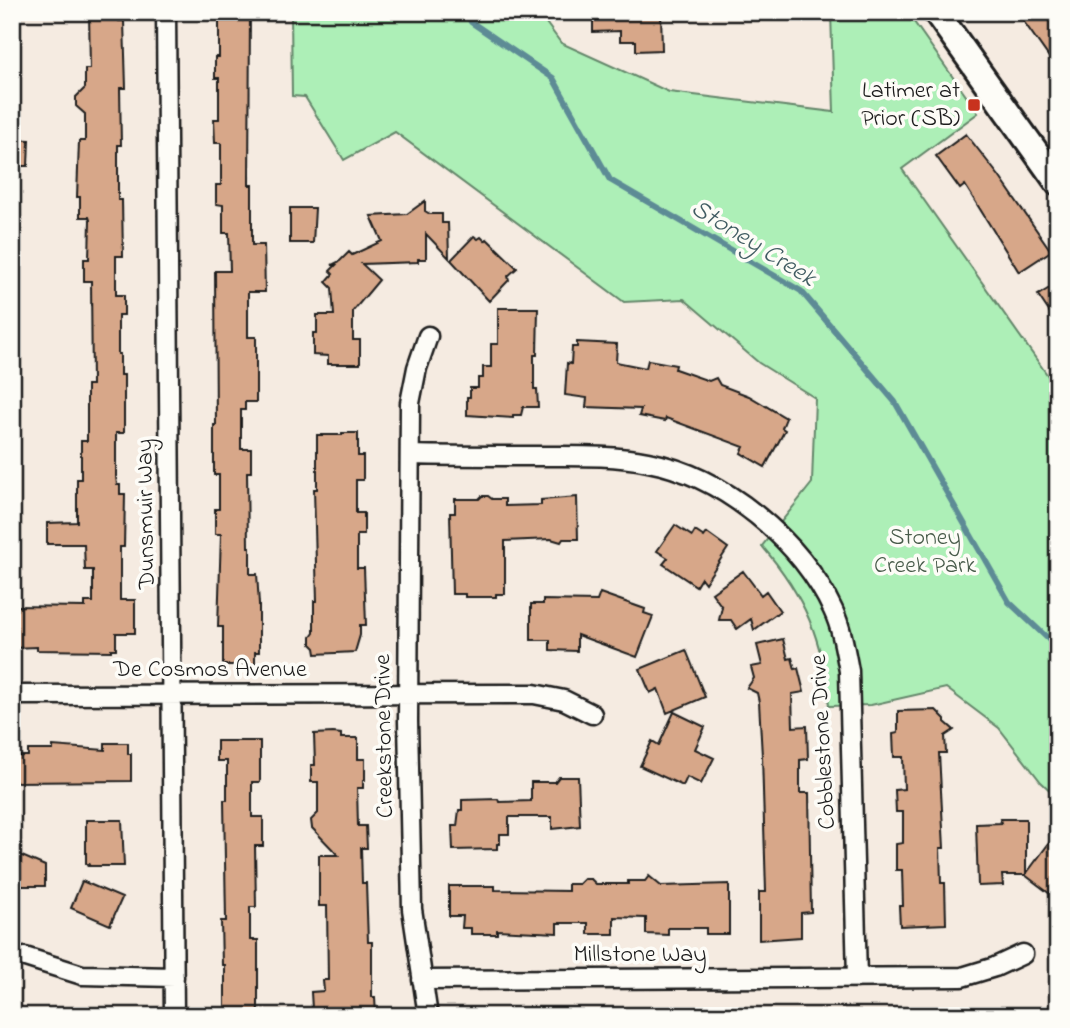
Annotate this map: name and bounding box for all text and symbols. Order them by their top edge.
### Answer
place label: Latimer at Prior (SB) [861,74,960,137]
marker: Latimer at Prior (SB) [966,97,982,113]
water label: Stoney Creek [683,190,824,298]
street label: Dunsmuir Way [128,439,167,590]
park label: Stoney Creek Park [874,521,976,584]
street label: De Cosmos Avenue [112,653,307,688]
street label: Creekstone Drive [366,653,404,818]
street label: Cobblestone Drive [802,653,846,830]
street label: Millstone Way [573,938,707,974]

